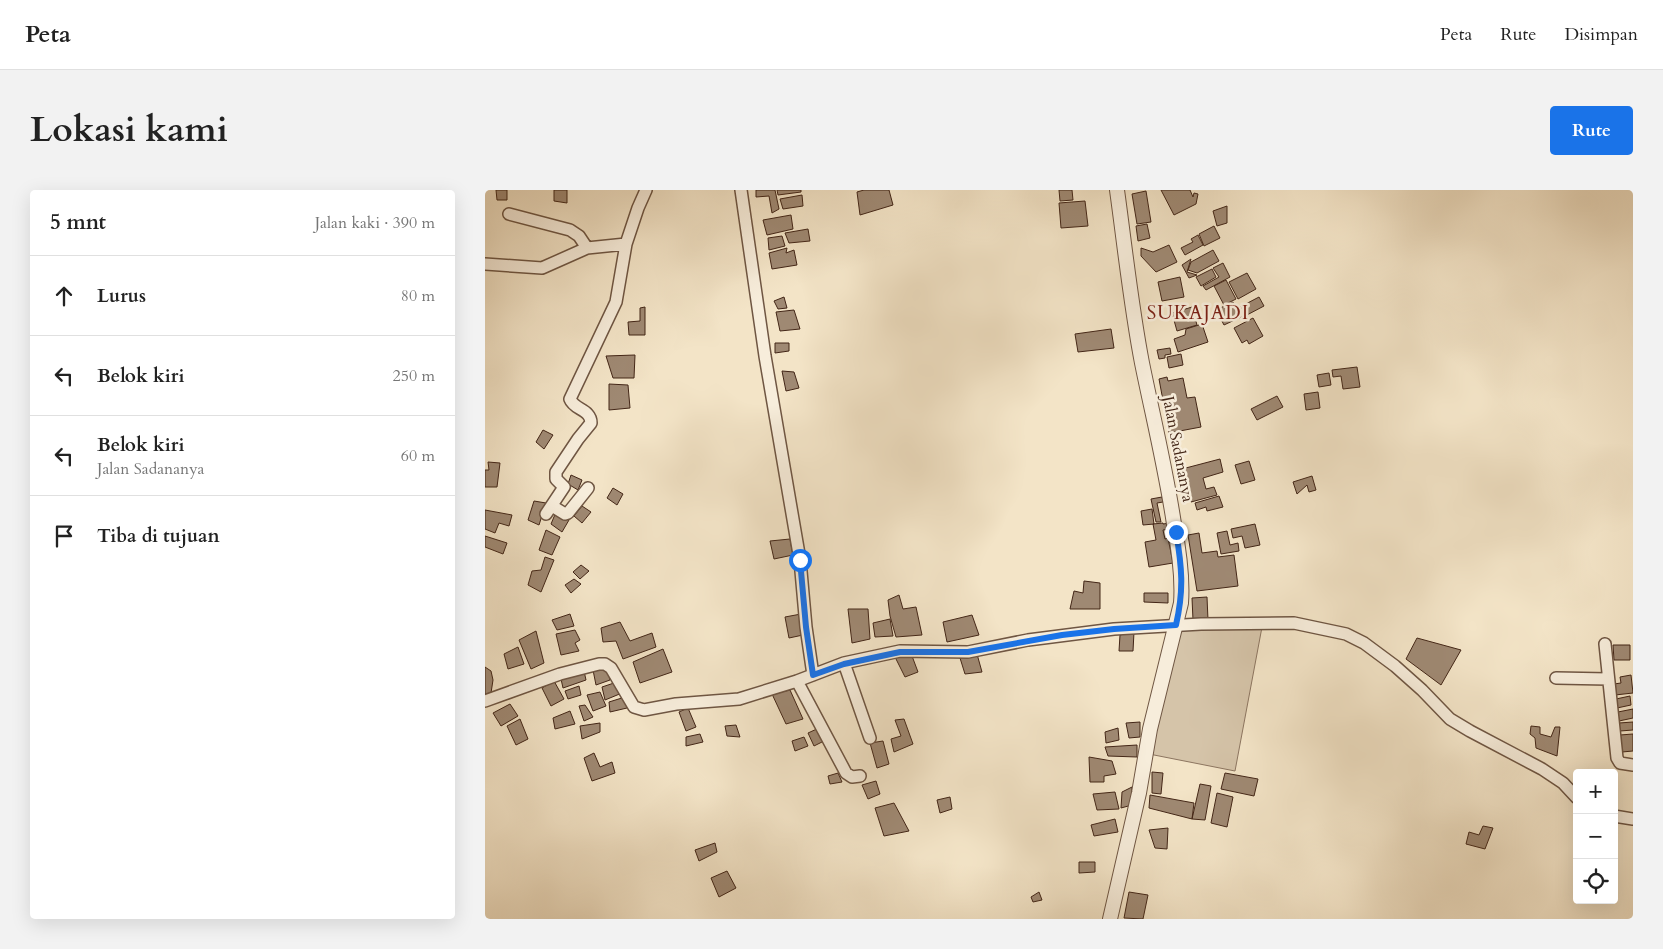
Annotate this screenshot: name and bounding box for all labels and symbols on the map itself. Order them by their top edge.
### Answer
district label: SUKAJADI [1147,300,1249,326]
street label: Jalan Sadananya [1157,392,1199,504]
route end [1165,521,1188,544]
route start [789,549,812,572]

